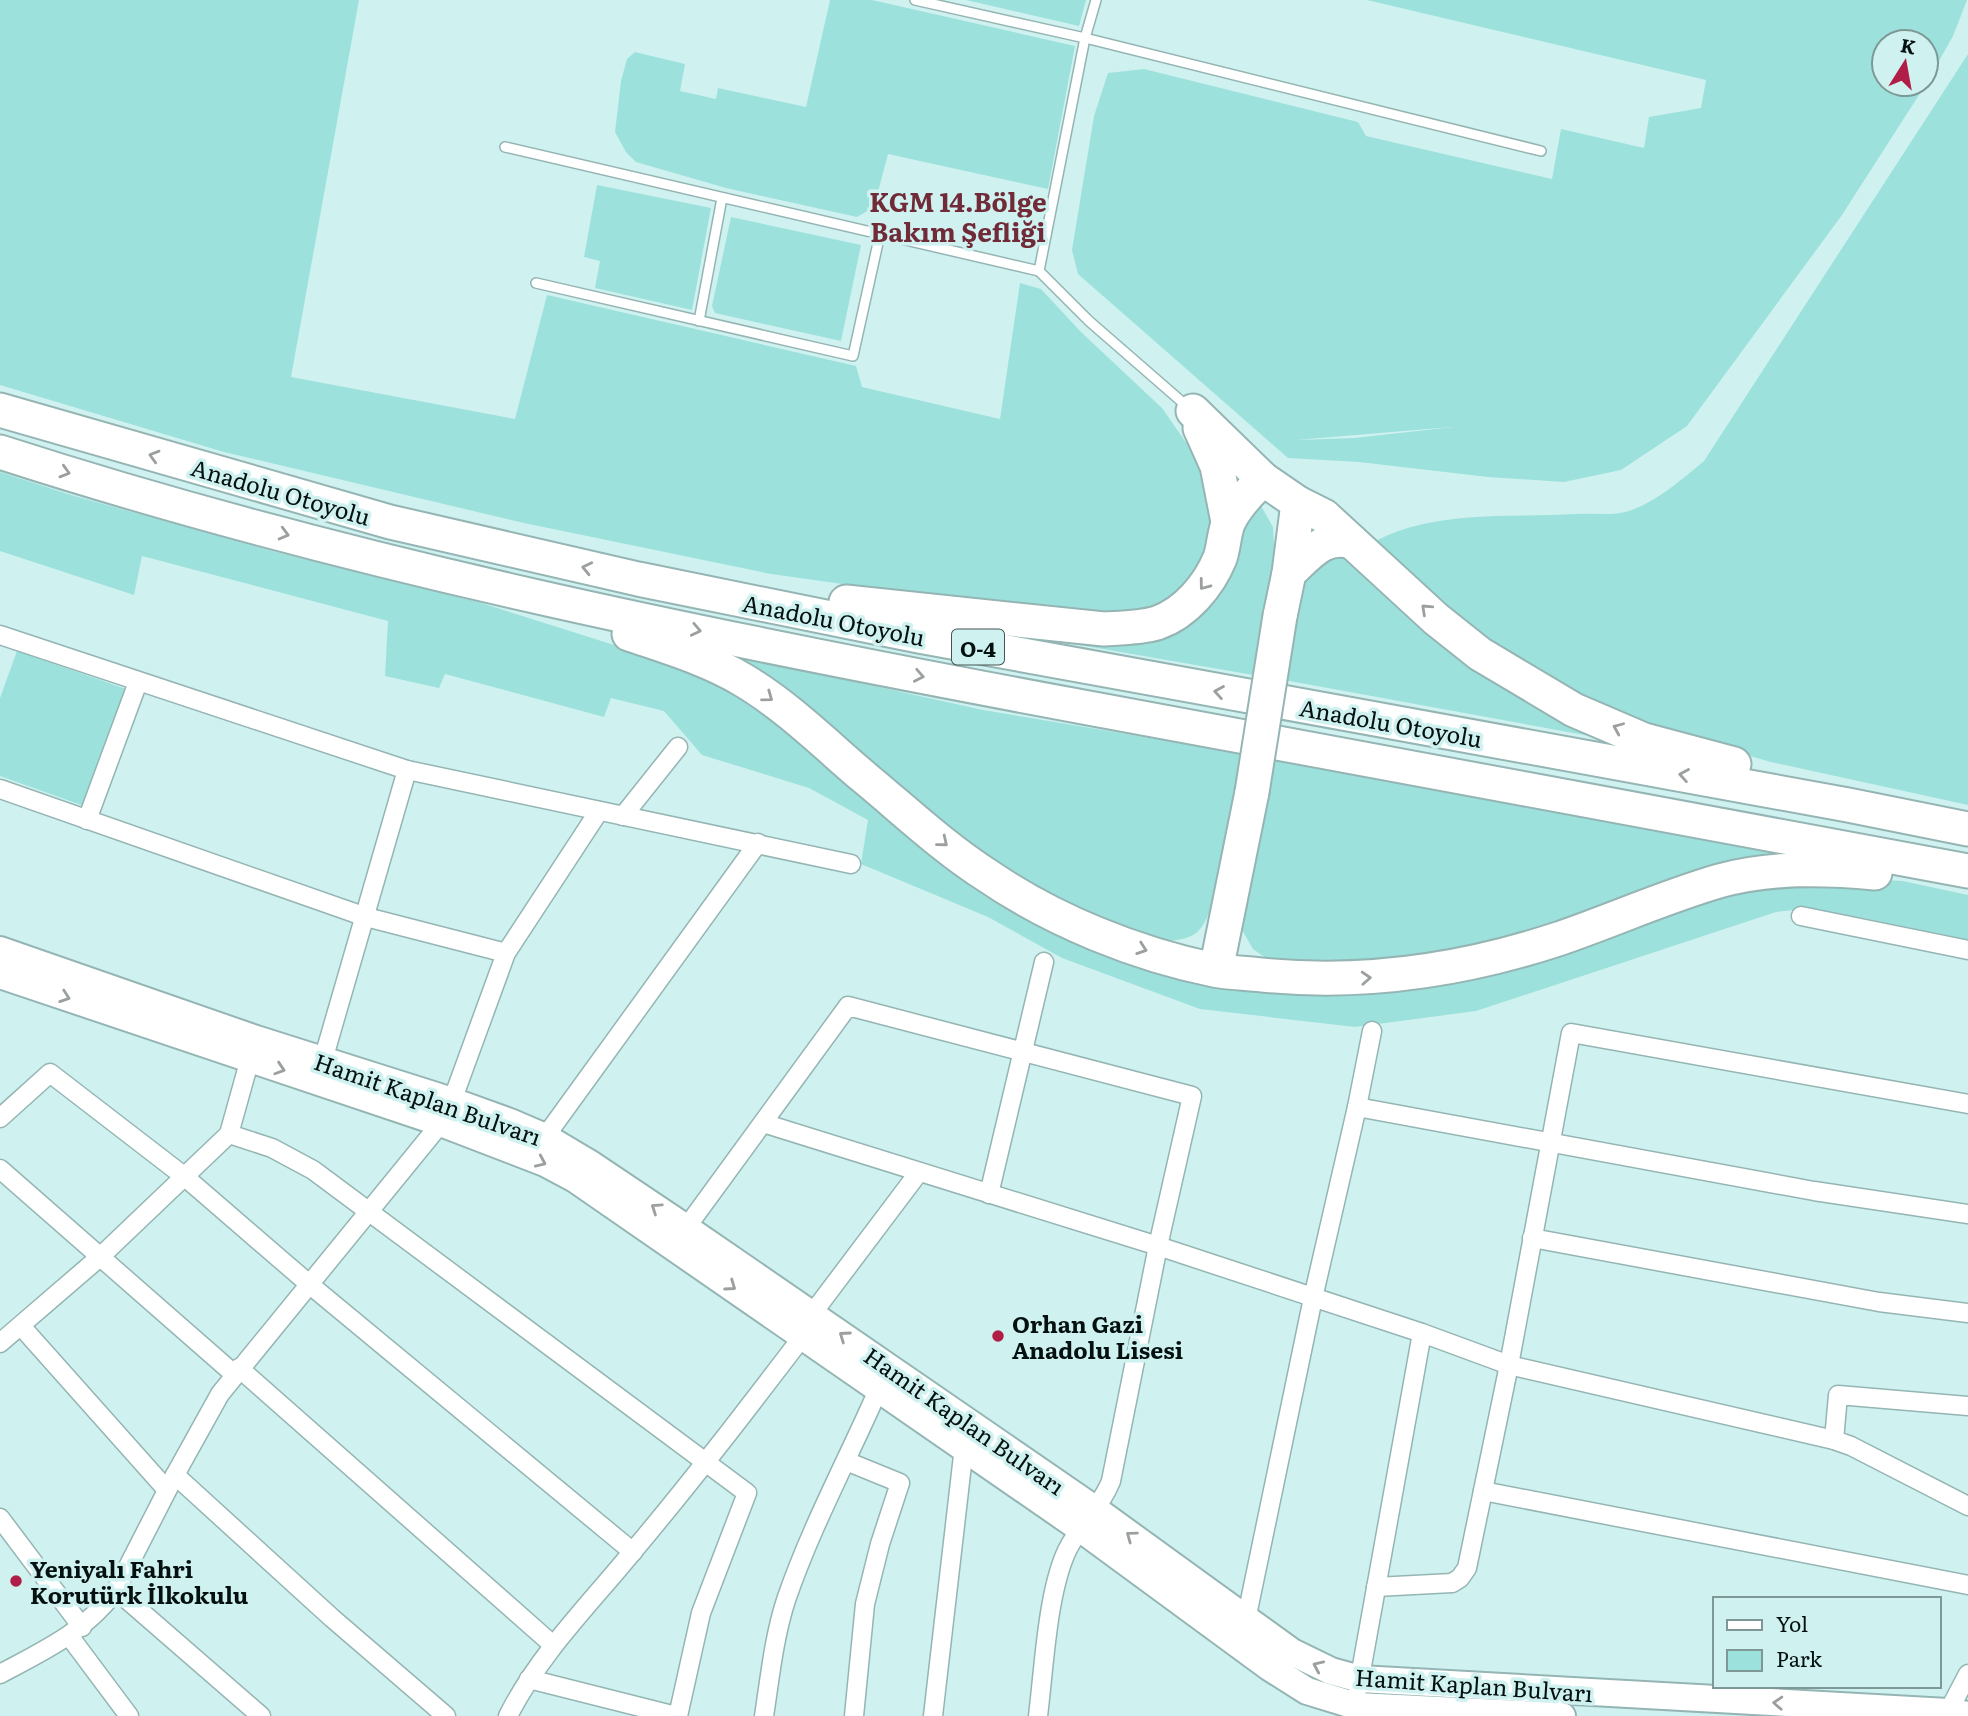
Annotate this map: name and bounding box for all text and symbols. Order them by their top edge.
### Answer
north arrow [1870,28,1940,98]
text: K [1898,30,1919,61]
district label: KGM 14.Bölge Bakım Şefliği [869,181,1047,250]
one-way arrow [148,449,160,464]
street label: Anadolu Otoyolu [187,449,375,533]
one-way arrow [59,464,71,479]
one-way arrow [278,525,290,540]
one-way arrow [582,561,594,576]
one-way arrow [1200,577,1213,590]
street label: Anadolu Otoyolu [740,585,928,653]
one-way arrow [1421,605,1434,618]
one-way arrow [690,622,702,637]
road number: O-4 [952,630,1004,664]
one-way arrow [913,668,925,683]
one-way arrow [1213,685,1225,700]
one-way arrow [760,689,773,701]
street label: Anadolu Otoyolu [1297,689,1485,755]
one-way arrow [1613,723,1625,737]
one-way arrow [1678,768,1690,783]
one-way arrow [935,834,947,847]
one-way arrow [1135,941,1147,955]
one-way arrow [1361,971,1372,986]
one-way arrow [58,988,70,1003]
street label: Hamit Kaplan Bulvarı [310,1043,546,1153]
one-way arrow [274,1061,286,1075]
one-way arrow [534,1154,546,1168]
one-way arrow [651,1204,664,1216]
one-way arrow [723,1278,736,1290]
place label: Orhan Gazi Anadolu Lisesi [1012,1306,1183,1366]
marker: Orhan Gazi Anadolu Lisesi [990,1328,1006,1344]
one-way arrow [839,1332,852,1344]
street label: Hamit Kaplan Bulvarı [858,1338,1073,1502]
one-way arrow [1126,1532,1139,1544]
place label: Yeniyalı Fahri Korutürk İlkokulu [30,1551,248,1611]
marker: Yeniyalı Fahri Korutürk İlkokulu [8,1573,24,1589]
legend [1713,1597,1940,1688]
text: Yol [1776,1607,1808,1638]
text: Park [1776,1642,1822,1673]
street label: Hamit Kaplan Bulvarı [1354,1659,1594,1709]
one-way arrow [1313,1660,1325,1674]
one-way arrow [1772,1695,1783,1710]

